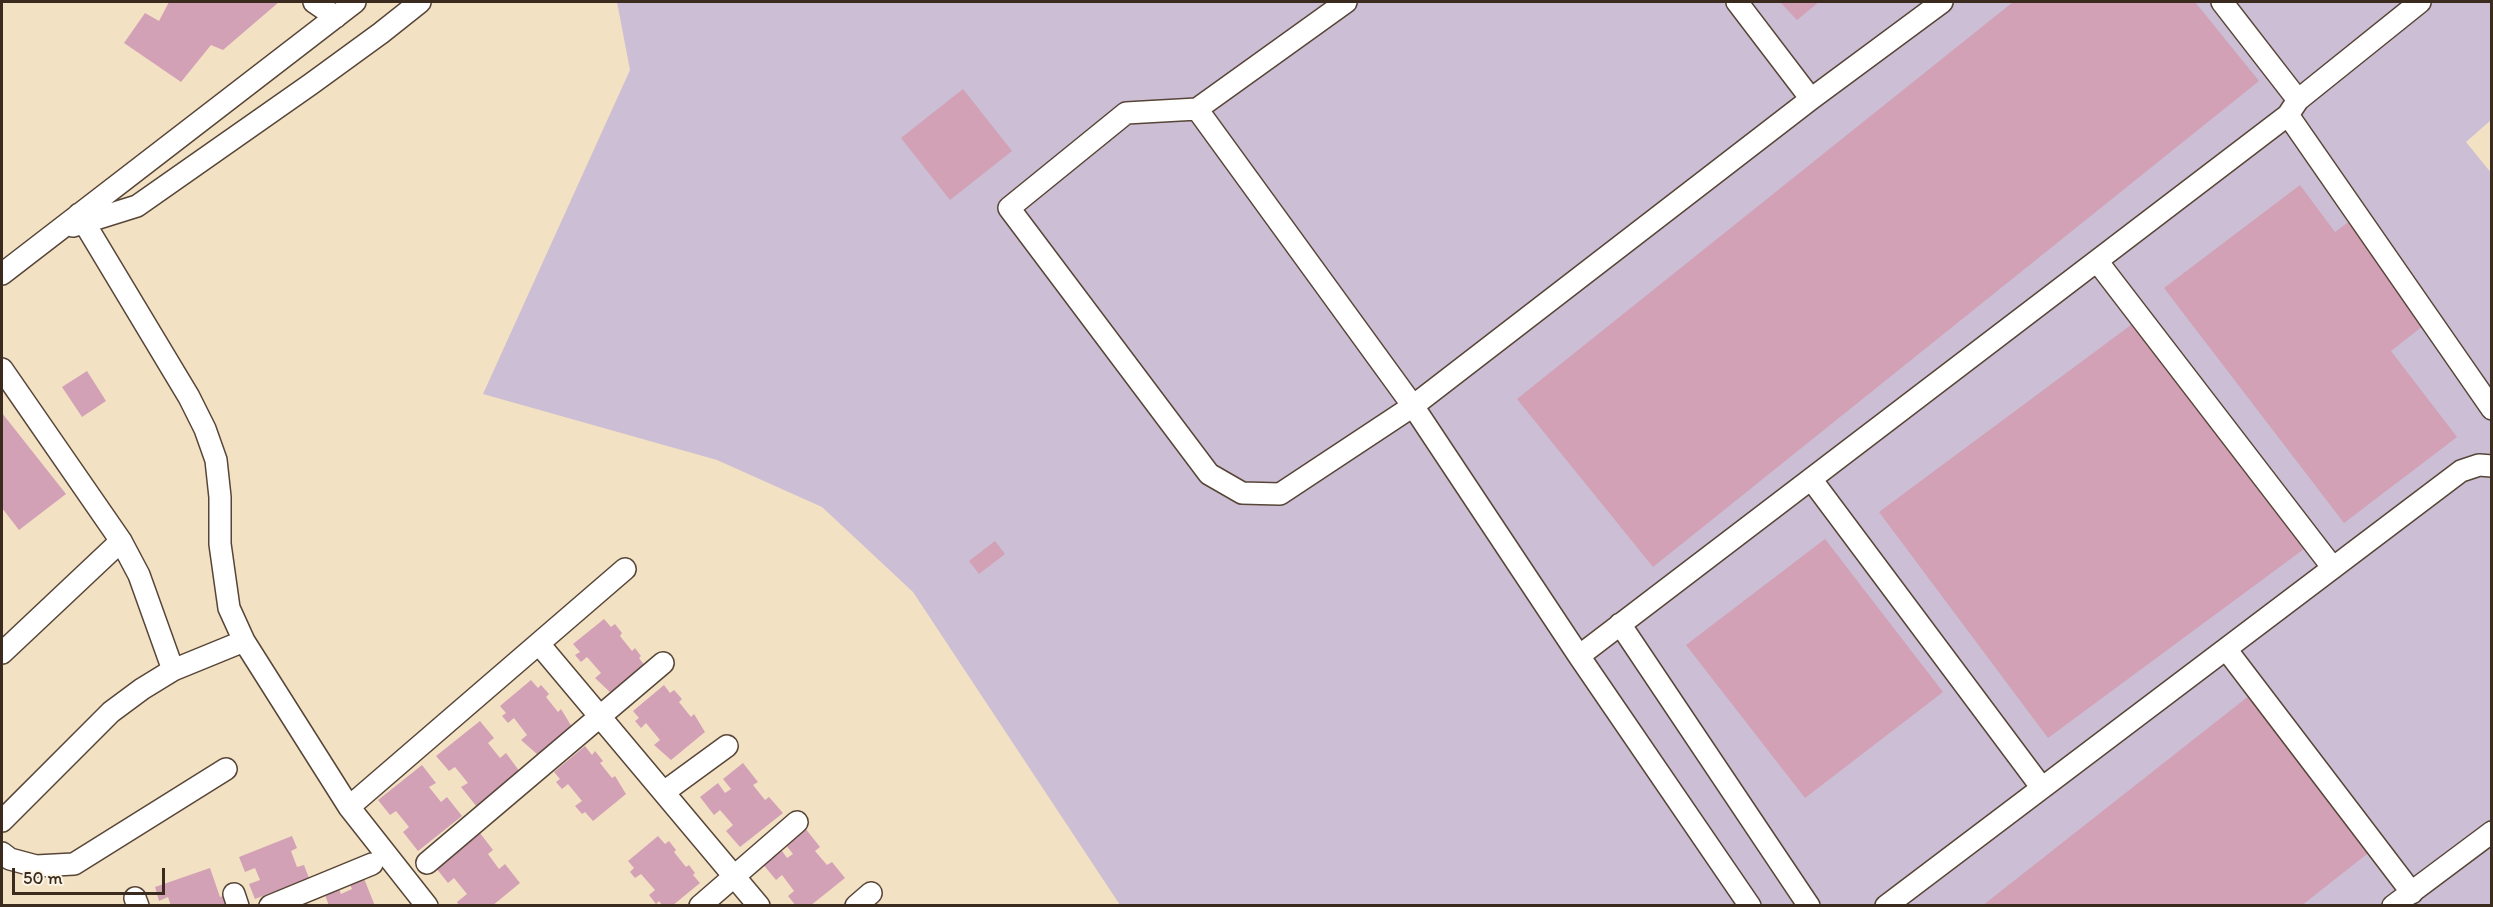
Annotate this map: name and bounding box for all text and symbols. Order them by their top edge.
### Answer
scale bar [15,856,168,894]
text: 50 m [23,867,63,889]

